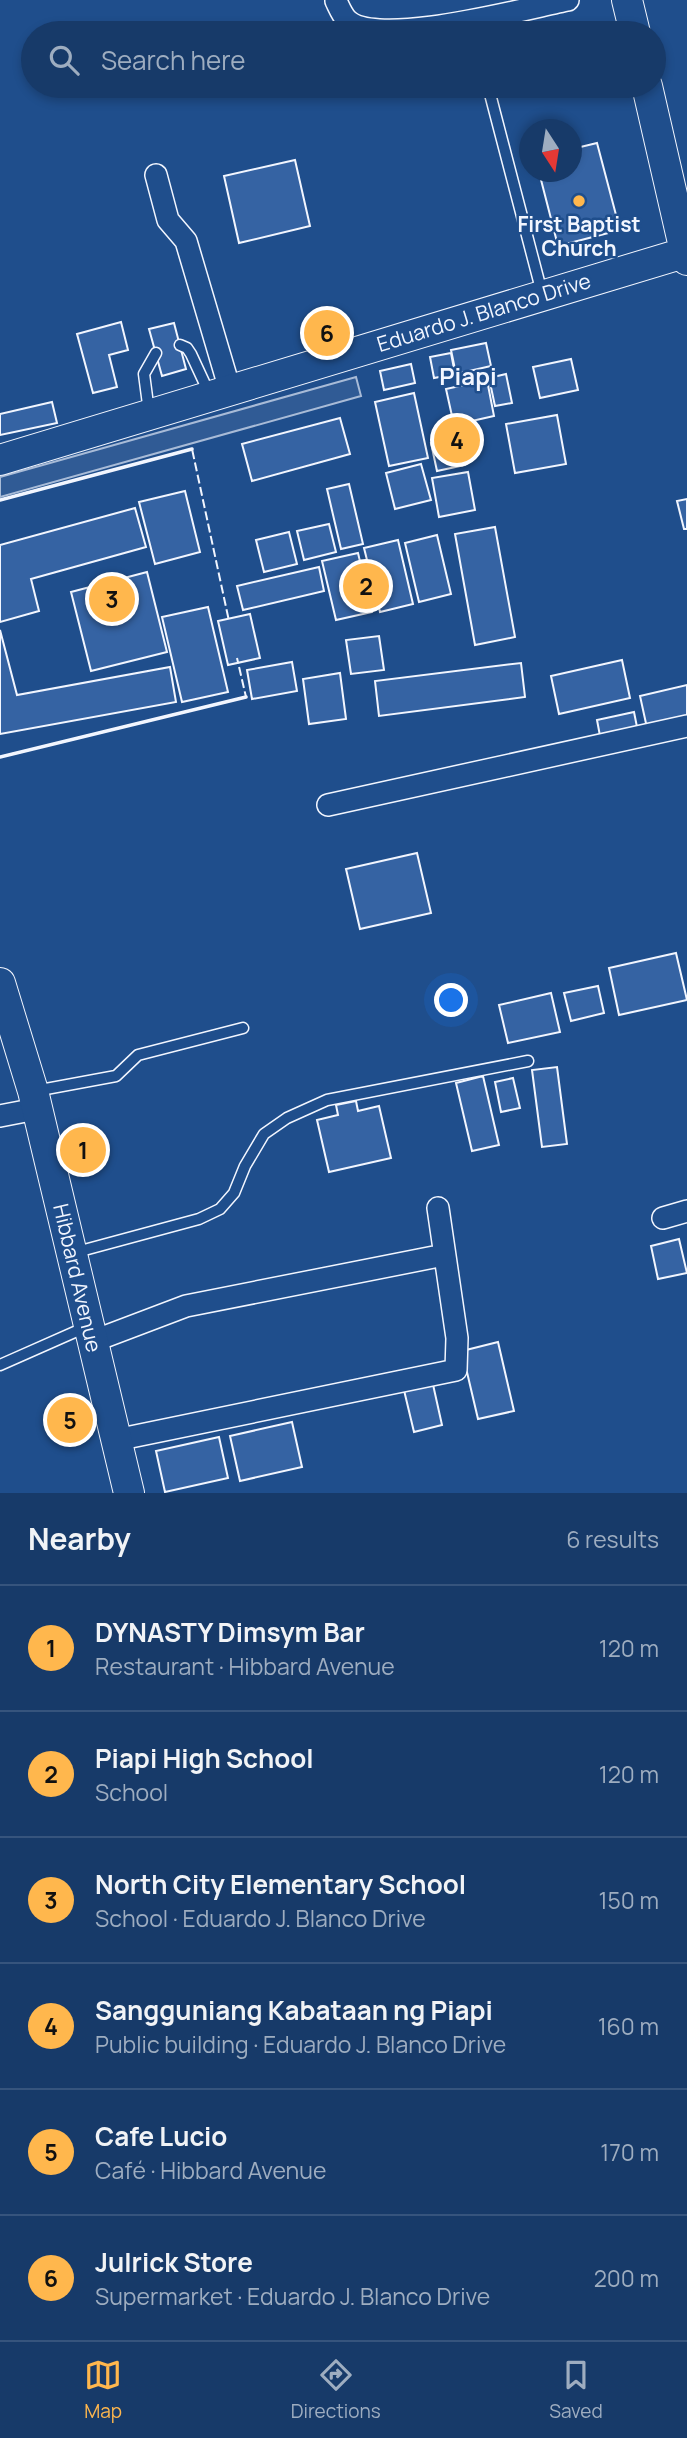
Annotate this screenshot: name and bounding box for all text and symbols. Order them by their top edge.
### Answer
search box [21,21,666,98]
icon: search [45,41,83,79]
text: Search here [101,42,246,78]
north arrow [519,119,582,182]
marker: First Baptist Church [571,193,587,209]
place label: First Baptist Church [517,210,641,262]
street label: Eduardo J. Blanco Drive [373,266,594,358]
pin: 6 [304,307,350,359]
district label: Piapi [439,359,497,392]
pin: 4 [434,414,480,466]
pin: 2 [343,560,389,612]
pin: 3 [89,573,135,625]
your location [434,983,468,1017]
pin: 1 [60,1124,106,1176]
street label: Hibbard Avenue [47,1201,109,1355]
pin: 5 [47,1394,93,1446]
text: Nearby [28,1518,131,1559]
text: 6 results [566,1523,659,1555]
text: DYNASTY Dimsym Bar [95,1614,365,1650]
text: 1 [46,1632,56,1664]
text: 120 m [599,1632,659,1664]
text: Restaurant · Hibbard Avenue [95,1650,395,1682]
text: Piapi High School [95,1740,314,1776]
text: 2 [44,1758,58,1790]
text: 120 m [599,1758,659,1790]
text: School [95,1776,168,1808]
text: North City Elementary School [95,1866,466,1902]
text: 3 [44,1884,58,1916]
text: 150 m [599,1884,659,1916]
text: School · Eduardo J. Blanco Drive [95,1902,426,1934]
text: Sangguniang Kabataan ng Piapi [95,1992,493,2028]
text: 4 [44,2010,58,2042]
text: 160 m [598,2010,659,2042]
text: Public building · Eduardo J. Blanco Drive [95,2028,506,2060]
text: Cafe Lucio [95,2118,227,2154]
text: 5 [44,2136,58,2168]
text: 170 m [600,2136,659,2168]
text: Café · Hibbard Avenue [95,2154,326,2186]
text: Julrick Store [95,2244,253,2280]
text: 6 [44,2262,58,2294]
text: 200 m [594,2262,659,2294]
text: Supermarket · Eduardo J. Blanco Drive [95,2280,490,2312]
tab: Map [84,2356,122,2424]
tab: Directions [291,2356,381,2424]
tab: Saved [549,2356,603,2424]

